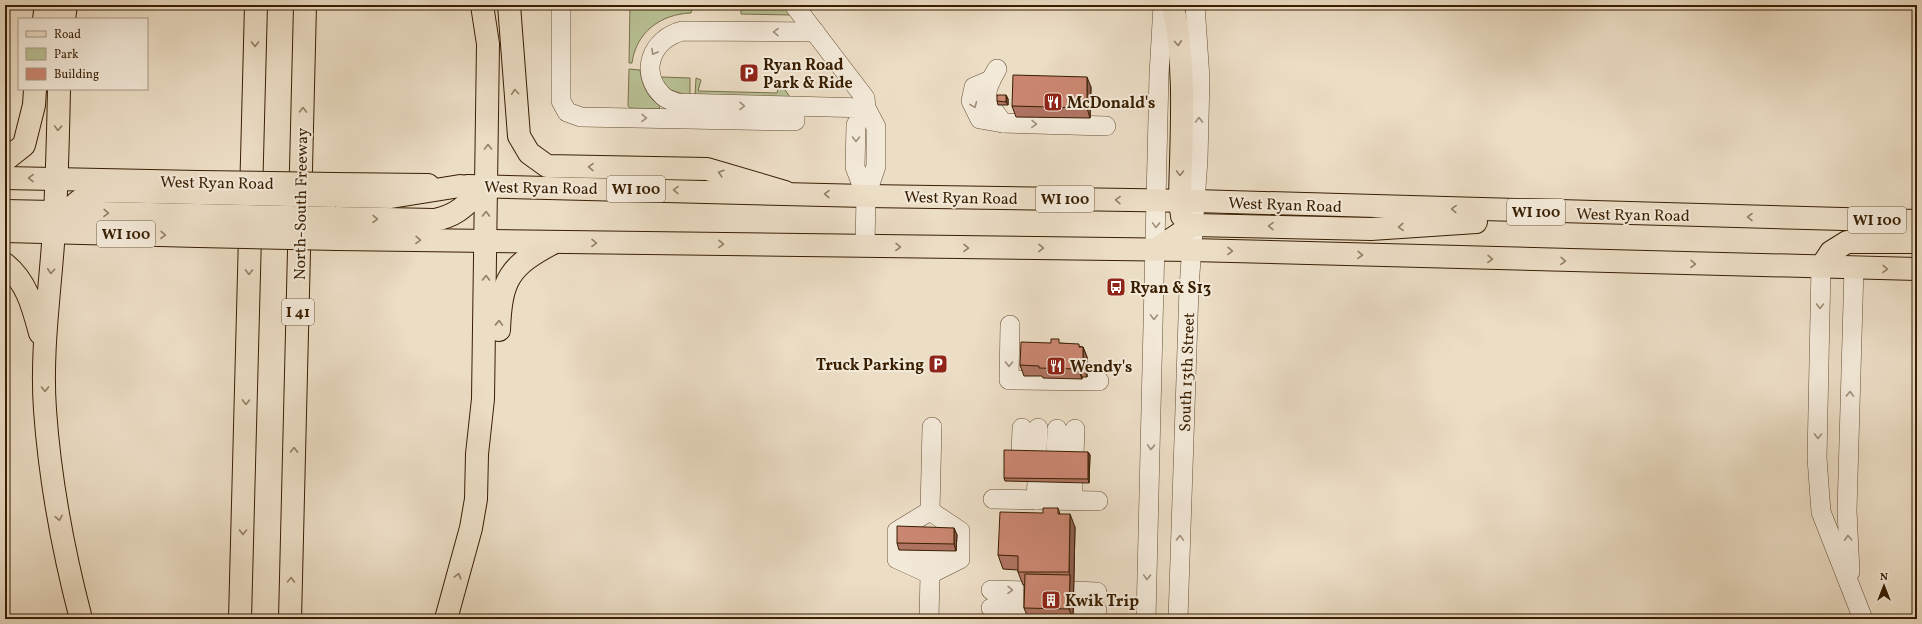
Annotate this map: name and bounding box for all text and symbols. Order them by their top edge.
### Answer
legend [18,18,148,90]
text: Road [54,27,81,43]
one-way arrow [773,28,779,36]
one-way arrow [1174,40,1183,47]
one-way arrow [251,41,259,47]
text: Park [54,47,79,63]
one-way arrow [652,48,659,55]
place label: Ryan Road Park & Ride [763,55,853,95]
parking icon: Ryan Road Park & Ride [738,62,760,84]
text: Building [54,67,99,83]
one-way arrow [511,89,520,95]
restaurant icon: McDonald's [1042,91,1064,113]
place label: McDonald's [1067,93,1155,115]
one-way arrow [739,102,745,110]
one-way arrow [970,102,978,109]
one-way arrow [299,107,307,113]
one-way arrow [641,114,647,123]
one-way arrow [1194,117,1203,123]
one-way arrow [1031,120,1037,128]
one-way arrow [54,125,62,131]
street label: North-South Freeway [290,127,314,280]
one-way arrow [852,136,860,142]
one-way arrow [484,144,492,150]
one-way arrow [588,163,594,171]
one-way arrow [717,169,724,178]
one-way arrow [1176,170,1184,176]
street label: West Ryan Road [160,172,274,196]
one-way arrow [28,174,34,182]
road number: WI 100 [607,176,665,202]
street label: West Ryan Road [484,177,598,201]
one-way arrow [673,186,679,194]
road number: WI 100 [1036,186,1094,212]
street label: West Ryan Road [904,187,1018,211]
one-way arrow [824,190,830,198]
street label: West Ryan Road [1228,193,1342,219]
one-way arrow [1115,196,1121,204]
road number: WI 100 [1507,199,1565,225]
street label: West Ryan Road [1576,204,1690,228]
one-way arrow [1451,205,1457,214]
road number: WI 100 [1848,207,1906,233]
one-way arrow [103,209,109,217]
one-way arrow [482,211,490,217]
one-way arrow [1747,213,1753,221]
one-way arrow [372,214,378,223]
road number: WI 100 [97,221,155,247]
one-way arrow [1268,221,1274,230]
one-way arrow [1152,222,1160,228]
one-way arrow [1398,223,1404,231]
one-way arrow [160,231,166,240]
one-way arrow [415,236,421,244]
one-way arrow [591,239,597,247]
one-way arrow [718,240,724,248]
one-way arrow [895,243,901,251]
one-way arrow [963,243,969,252]
one-way arrow [1038,244,1044,252]
one-way arrow [1227,247,1233,255]
one-way arrow [1357,251,1363,259]
one-way arrow [1487,255,1493,263]
one-way arrow [1560,257,1566,265]
one-way arrow [1690,260,1696,268]
one-way arrow [1882,264,1888,273]
one-way arrow [47,268,56,274]
one-way arrow [245,269,253,275]
one-way arrow [482,275,490,281]
bus stop icon: Ryan & S13 [1105,276,1127,298]
place label: Ryan & S13 [1130,278,1211,300]
road number: I 41 [282,299,314,325]
one-way arrow [1816,303,1825,309]
street label: South 13th Street [1175,312,1201,432]
one-way arrow [1150,314,1158,320]
one-way arrow [495,320,504,326]
parking icon: Truck Parking [927,353,949,375]
place label: Truck Parking [816,355,924,377]
restaurant icon: Wendy's [1045,355,1067,377]
place label: Wendy's [1070,357,1132,379]
one-way arrow [1005,361,1013,367]
one-way arrow [40,386,49,392]
one-way arrow [1846,391,1854,397]
one-way arrow [242,399,250,405]
one-way arrow [1813,433,1822,439]
one-way arrow [1147,444,1155,450]
one-way arrow [290,447,298,453]
one-way arrow [54,515,62,521]
one-way arrow [238,529,247,535]
one-way arrow [1176,535,1185,541]
one-way arrow [1844,535,1852,541]
north arrow [1864,566,1904,606]
text: N [1880,570,1888,585]
one-way arrow [453,572,462,579]
one-way arrow [1143,574,1151,580]
one-way arrow [287,577,295,583]
one-way arrow [1007,586,1013,594]
building icon: Kwik Trip [1040,589,1062,611]
place label: Kwik Trip [1065,591,1139,613]

